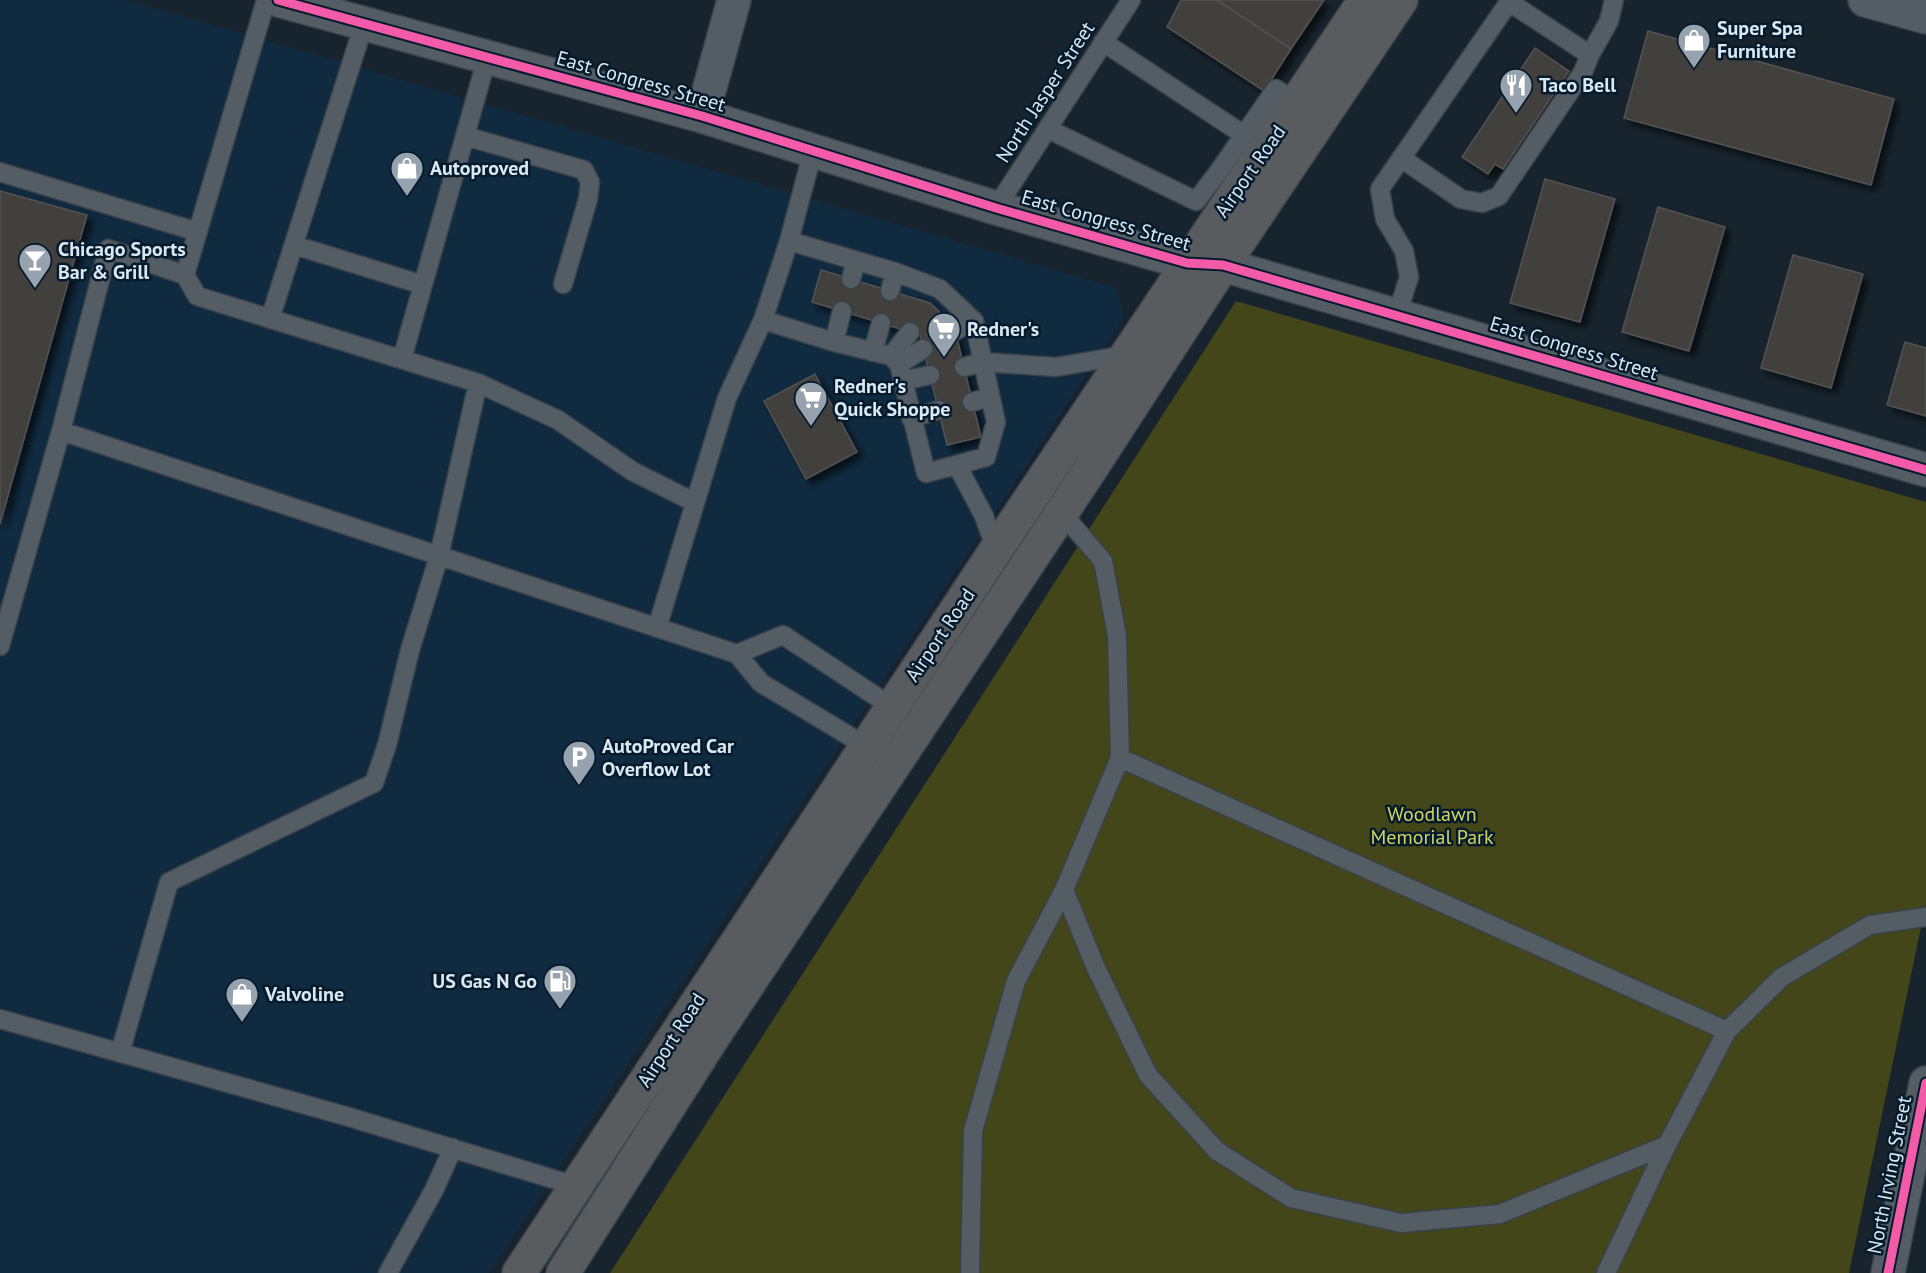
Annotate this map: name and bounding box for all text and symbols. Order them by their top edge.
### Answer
place label: Super Spa Furniture [1717,15,1803,64]
street label: North Jasper Street [990,16,1100,167]
shop icon: Super Spa Furniture [1676,22,1712,69]
street label: East Congress Street [554,44,729,118]
restaurant icon: Taco Bell [1498,67,1534,114]
place label: Taco Bell [1539,72,1616,98]
street label: Airport Road [1209,120,1291,222]
shop icon: Autoproved [389,150,425,197]
place label: Autoproved [430,155,529,181]
street label: East Congress Street [1019,183,1194,257]
place label: Chicago Sports Bar & Grill [58,236,186,285]
bar icon: Chicago Sports Bar & Grill [17,242,53,289]
street label: East Congress Street [1487,310,1661,386]
supermarket icon: Redner's [926,311,962,358]
place label: Redner's [967,316,1039,342]
place label: Redner's Quick Shoppe [834,373,950,422]
supermarket icon: Redner's Quick Shoppe [793,380,829,427]
street label: Airport Road [899,583,981,687]
place label: AutoProved Car Overflow Lot [602,733,734,782]
parking icon: AutoProved Car Overflow Lot [561,739,597,786]
park label: Woodlawn Memorial Park [1371,801,1494,850]
fuel station icon: US Gas N Go [542,963,578,1010]
place label: US Gas N Go [433,968,537,994]
shop icon: Valvoline [224,976,260,1023]
place label: Valvoline [264,981,344,1007]
street label: Airport Road [631,988,711,1092]
street label: North Irving Street [1861,1094,1917,1256]

